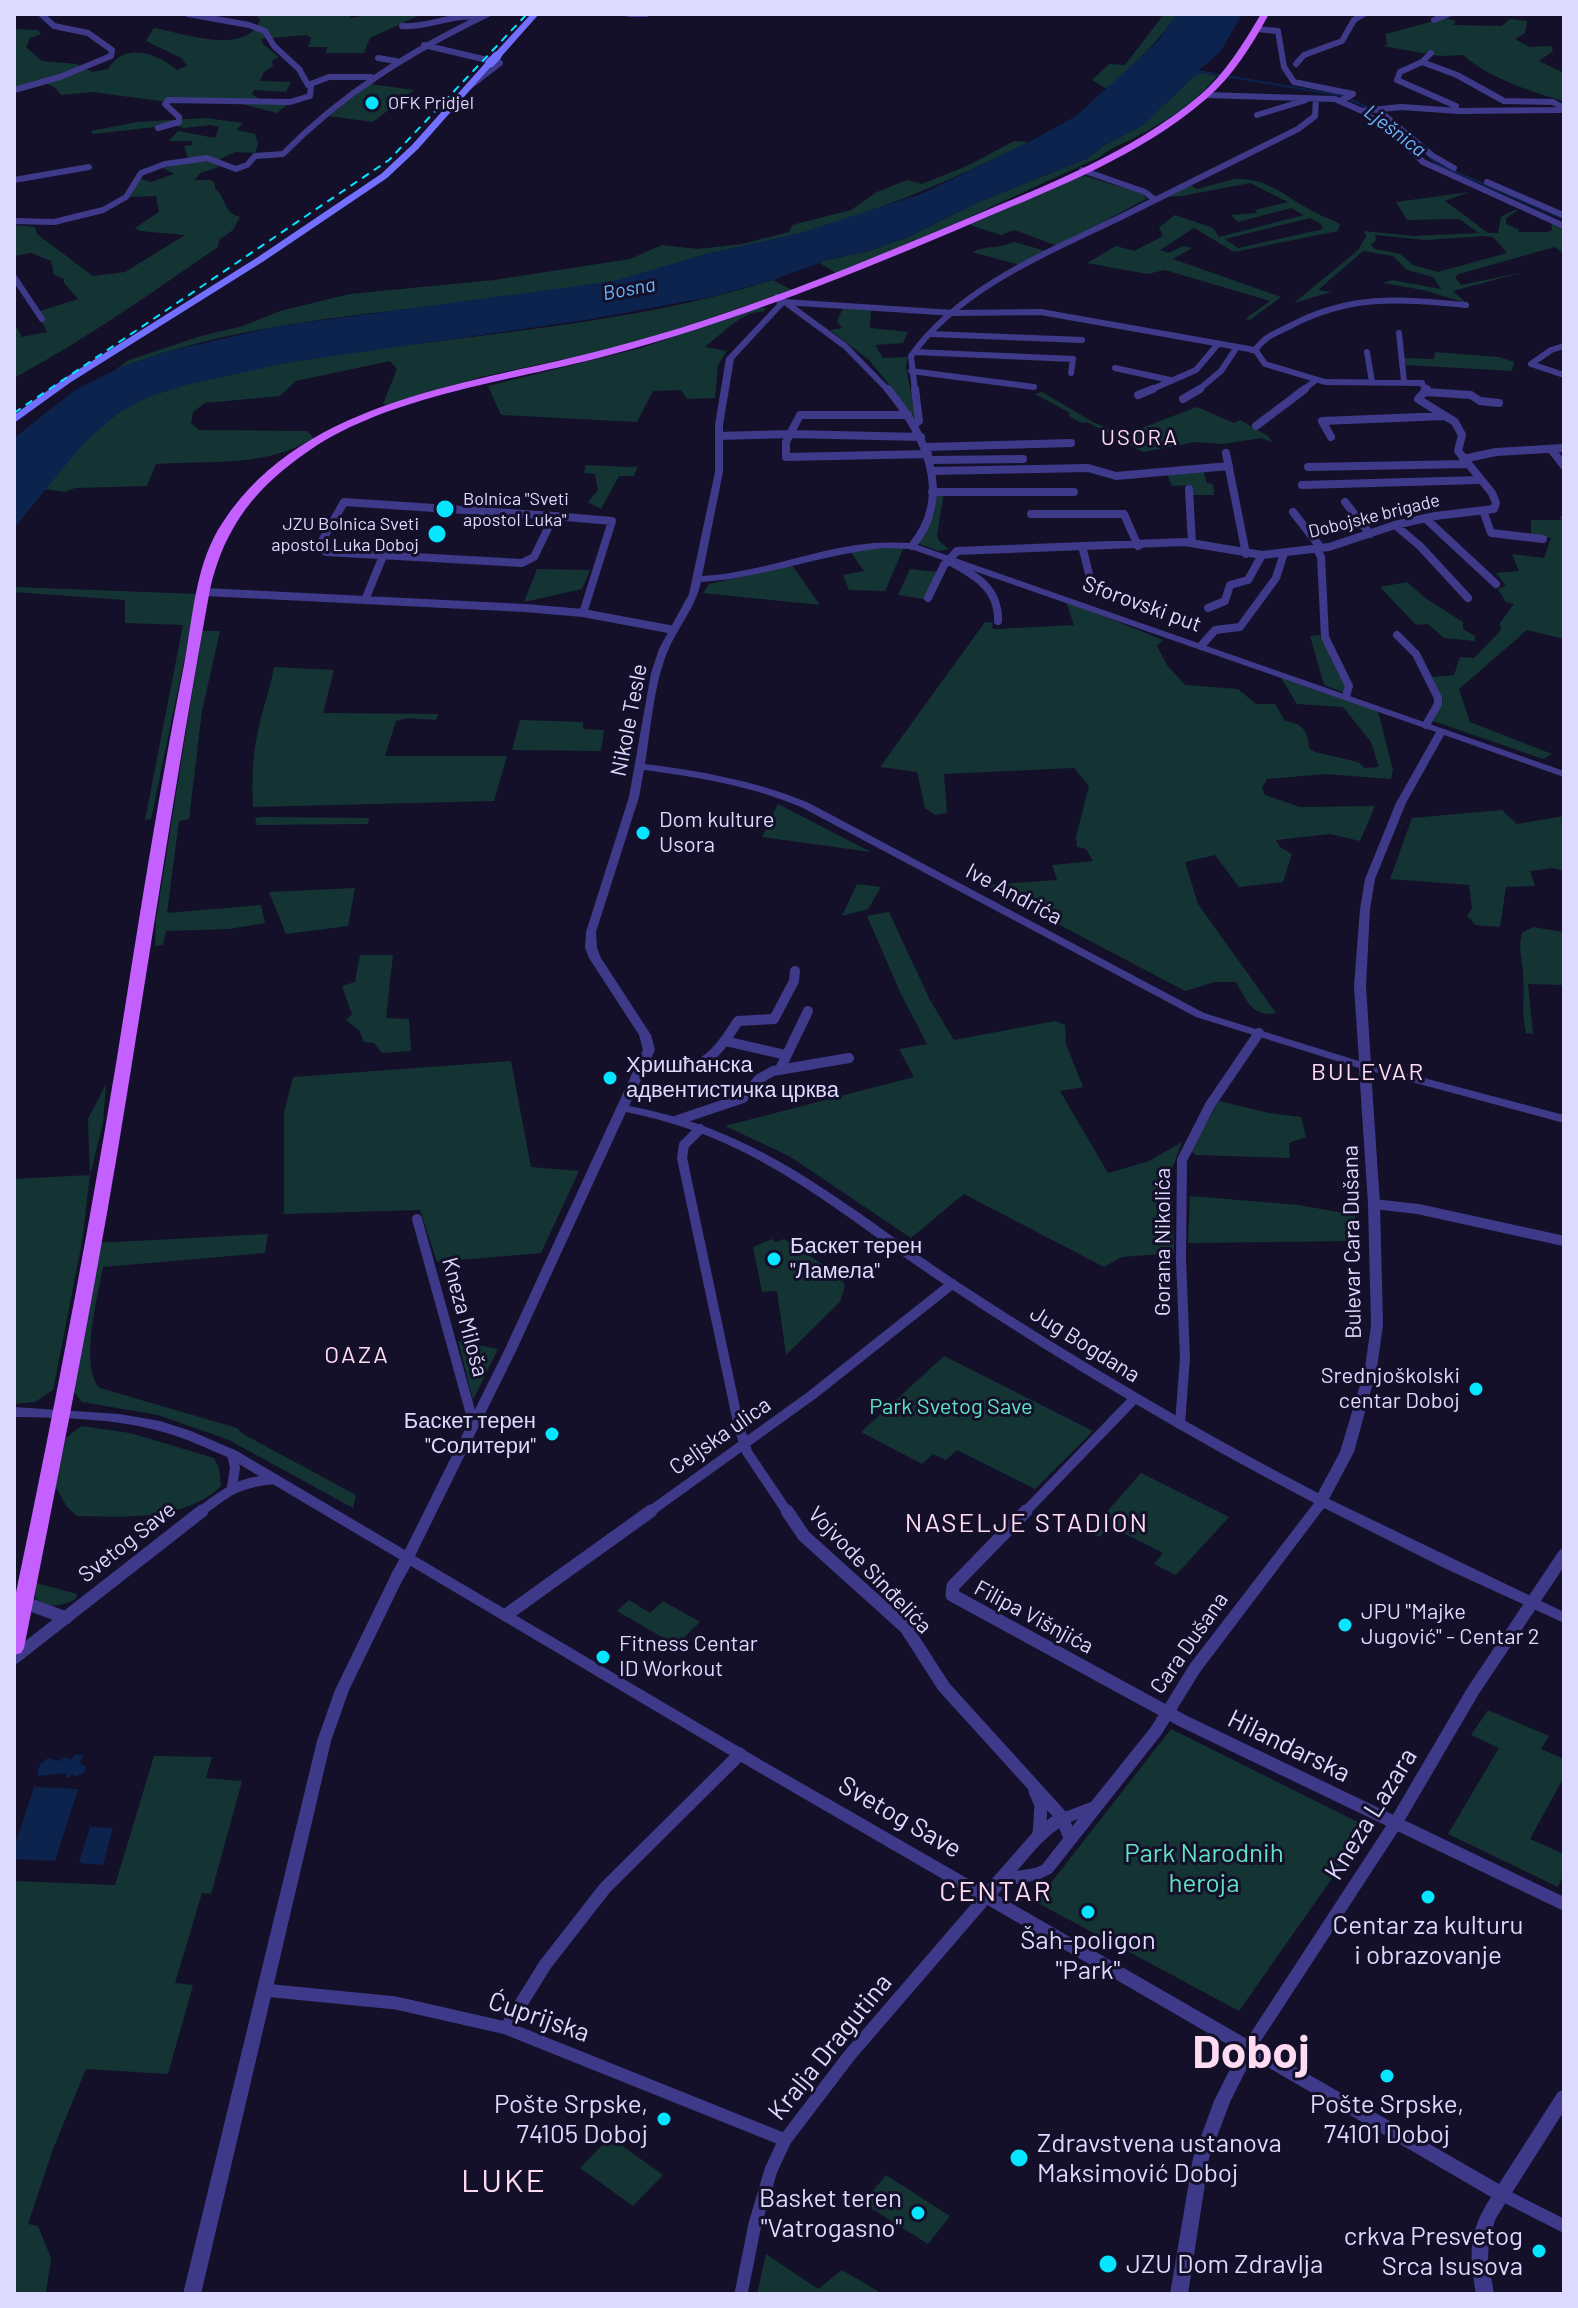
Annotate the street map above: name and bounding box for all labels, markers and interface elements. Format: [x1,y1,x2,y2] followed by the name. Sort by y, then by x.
[388,92,474,114] place label: OFK Pridjel
[363,94,381,112] marker: OFK Pridjel
[1359,100,1431,162] water label: Lješnica
[601,273,657,305] water label: Bosna
[1101,425,1179,451] district label: USORA
[463,488,569,530] place label: Bolnica "Sveti apostol Luka"
[1306,489,1442,543] street label: Dobojske brigade
[434,498,456,520] marker: Bolnica "Sveti apostol Luka"
[271,513,419,556] place label: JZU Bolnica Sveti apostol Luka Doboj
[426,523,448,545] marker: JZU Bolnica Sveti apostol Luka Doboj
[1079,570,1205,638] street label: Sforovski put
[605,661,653,779] street label: Nikole Tesle
[659,807,774,858] place label: Dom kulture Usora
[634,824,652,842] marker: Dom kulture Usora
[961,858,1067,930] street label: Ive Andrića
[626,1052,839,1104] place label: Хришћанска адвентистичка црква
[1311,1058,1425,1086] district label: BULEVAR
[601,1069,619,1087] marker: Хришћанска адвентистичка црква
[1337,1145,1367,1339] street label: Bulevar Cara Dušana
[1150,1168,1176,1316] street label: Gorana Nikolića
[790,1233,922,1284] place label: Баскет терен "Ламела"
[765,1250,783,1268] marker: Баскет терен "Ламела"
[436,1254,494,1380] street label: Kneza Miloša
[1025,1300,1145,1388] street label: Jug Bogdana
[324,1341,390,1369] district label: OAZA
[1321,1363,1460,1414] place label: Srednjoškolski centar Doboj
[1467,1380,1485,1398] marker: Srednjoškolski centar Doboj
[664,1391,776,1481] street label: Celjska ulica
[869,1394,1033,1420] park label: Park Svetog Save
[404,1408,536,1460] place label: Баскет терен "Солитери"
[543,1425,561,1443] marker: Баскет терен "Солитери"
[73,1496,181,1588] street label: Svetog Save
[803,1501,937,1639] street label: Vojvode Sinđelića
[905,1507,1149,1539] district label: NASELJE STADION
[970,1575,1098,1659] street label: Filipa Višnjića
[1144,1587,1234,1699] street label: Cara Dušana
[1361,1599,1540,1650] place label: JPU "Majke Jugović" - Centar 2
[1336,1616,1354,1634] marker: JPU "Majke Jugović" - Centar 2
[619,1631,758,1682] place label: Fitness Centar ID Workout
[594,1648,612,1666] marker: Fitness Centar ID Workout
[1223,1703,1355,1789] street label: Hilandarska
[1318,1742,1424,1886] street label: Kneza Lazara
[833,1769,967,1865] street label: Svetog Save
[1124,1837,1284,1898] park label: Park Narodnih heroja
[939,1875,1053,1909] district label: CENTAR
[1419,1888,1437,1906] marker: Centar za kulturu i obrazovanje
[1079,1903,1097,1921] marker: Šah-poligon "Park"
[1333,1909,1523,1970] place label: Centar za kulturu i obrazovanje
[1020,1924,1156,1986] place label: Šah-poligon "Park"
[761,1967,899,2127] street label: Kralja Dragutina
[484,1985,594,2049] street label: Ćuprijska
[1192,2025,1310,2081] district label: Doboj
[1378,2067,1396,2085] marker: Pošte Srpske, 74101 Doboj
[494,2088,648,2150] place label: Pošte Srpske, 74105 Doboj
[1310,2088,1464,2150] place label: Pošte Srpske, 74101 Doboj
[655,2110,673,2128] marker: Pošte Srpske, 74105 Doboj
[1037,2127,1282,2188] place label: Zdravstvena ustanova Maksimović Doboj
[1008,2147,1030,2169] marker: Zdravstvena ustanova Maksimović Doboj
[461,2162,547,2200] district label: LUKE
[759,2182,902,2244] place label: Basket teren "Vatrogasno"
[909,2204,927,2222] marker: Basket teren "Vatrogasno"
[1344,2220,1523,2282] place label: crkva Presvetog Srca Isusova
[1530,2242,1548,2260] marker: crkva Presvetog Srca Isusova
[1126,2248,1323,2280] place label: JZU Dom Zdravlja
[1097,2253,1119,2275] marker: JZU Dom Zdravlja

